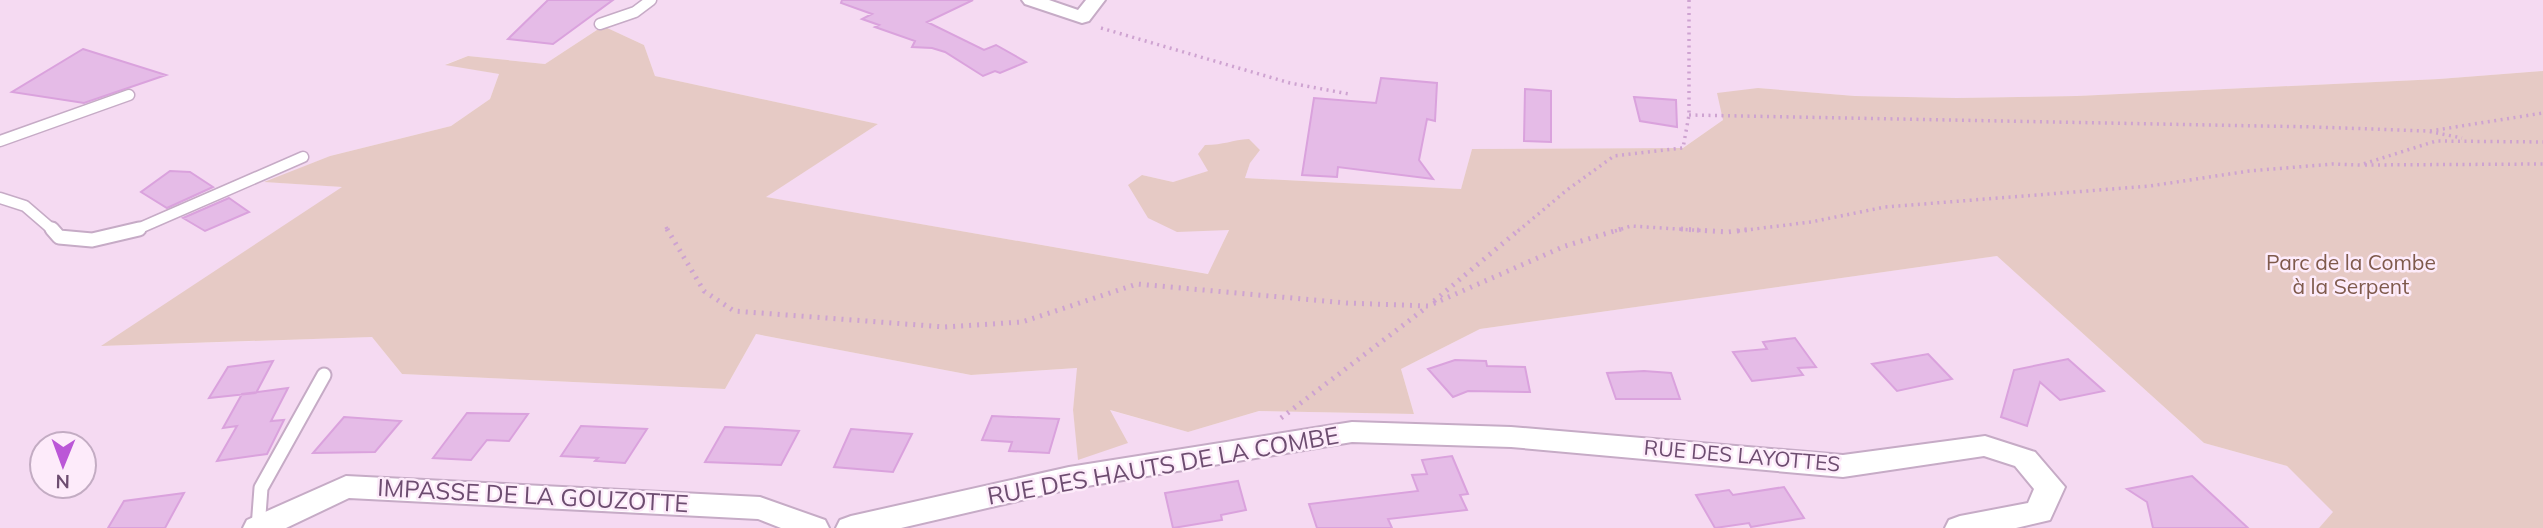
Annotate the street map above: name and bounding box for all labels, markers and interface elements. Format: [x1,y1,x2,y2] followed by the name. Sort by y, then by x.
[2266,249,2436,299] park label: Parc de la Combe à la Serpent
[985,419,1341,511] street label: RUE DES HAUTS DE LA COMBE
[28,430,98,500] north arrow
[1643,433,1841,477] street label: RUE DES LAYOTTES
[55,470,70,494] text: N
[377,472,689,518] street label: IMPASSE DE LA GOUZOTTE

